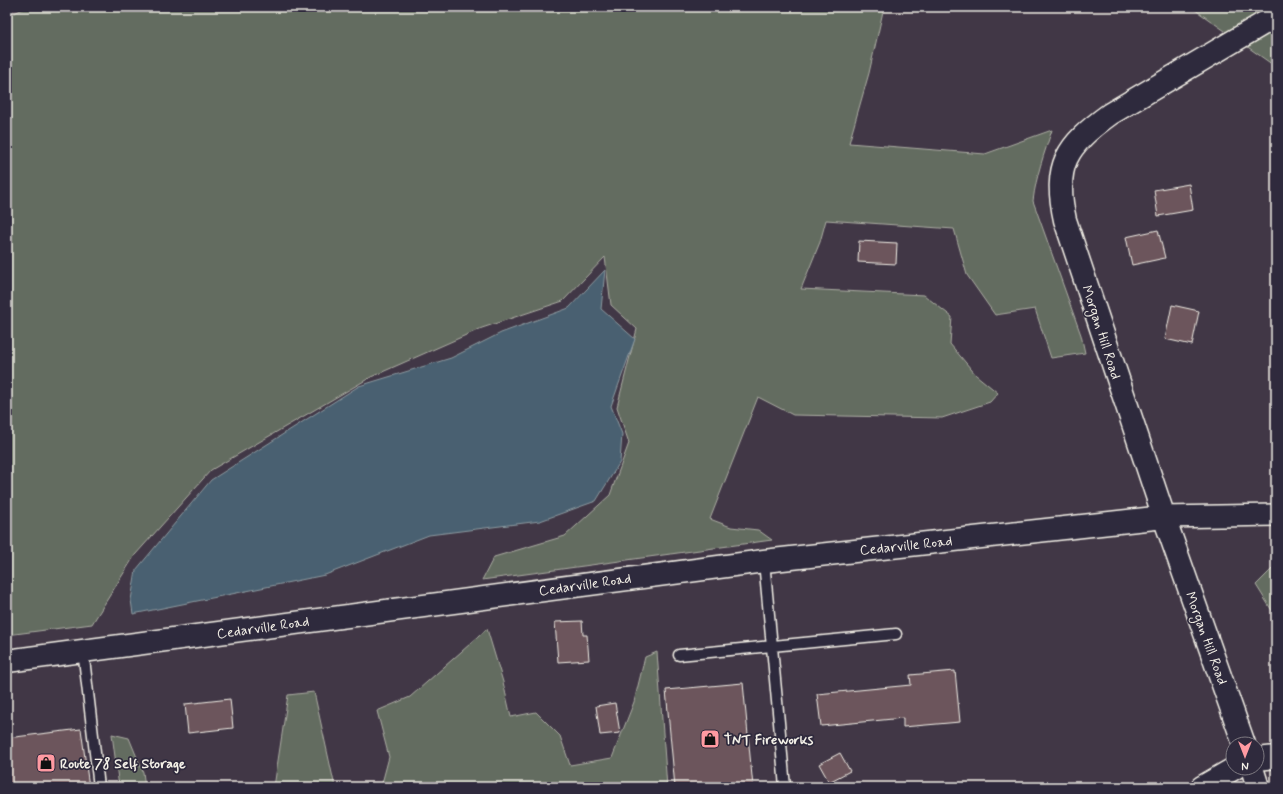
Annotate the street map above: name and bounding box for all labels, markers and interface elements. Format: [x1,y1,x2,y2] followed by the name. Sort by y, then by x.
[1076,283,1125,382] street label: Morgan Hill Road
[859,532,953,560] street label: Cedarville Road
[538,570,633,600] street label: Cedarville Road
[1180,589,1231,688] street label: Morgan Hill Road
[216,613,311,643] street label: Cedarville Road
[699,728,721,750] shop icon: TNT Fireworks
[724,731,814,749] place label: TNT Fireworks
[1225,736,1265,776] north arrow
[35,752,57,774] shop icon: Route 78 Self Storage
[60,755,186,774] place label: Route 78 Self Storage
[1241,758,1249,772] text: N

